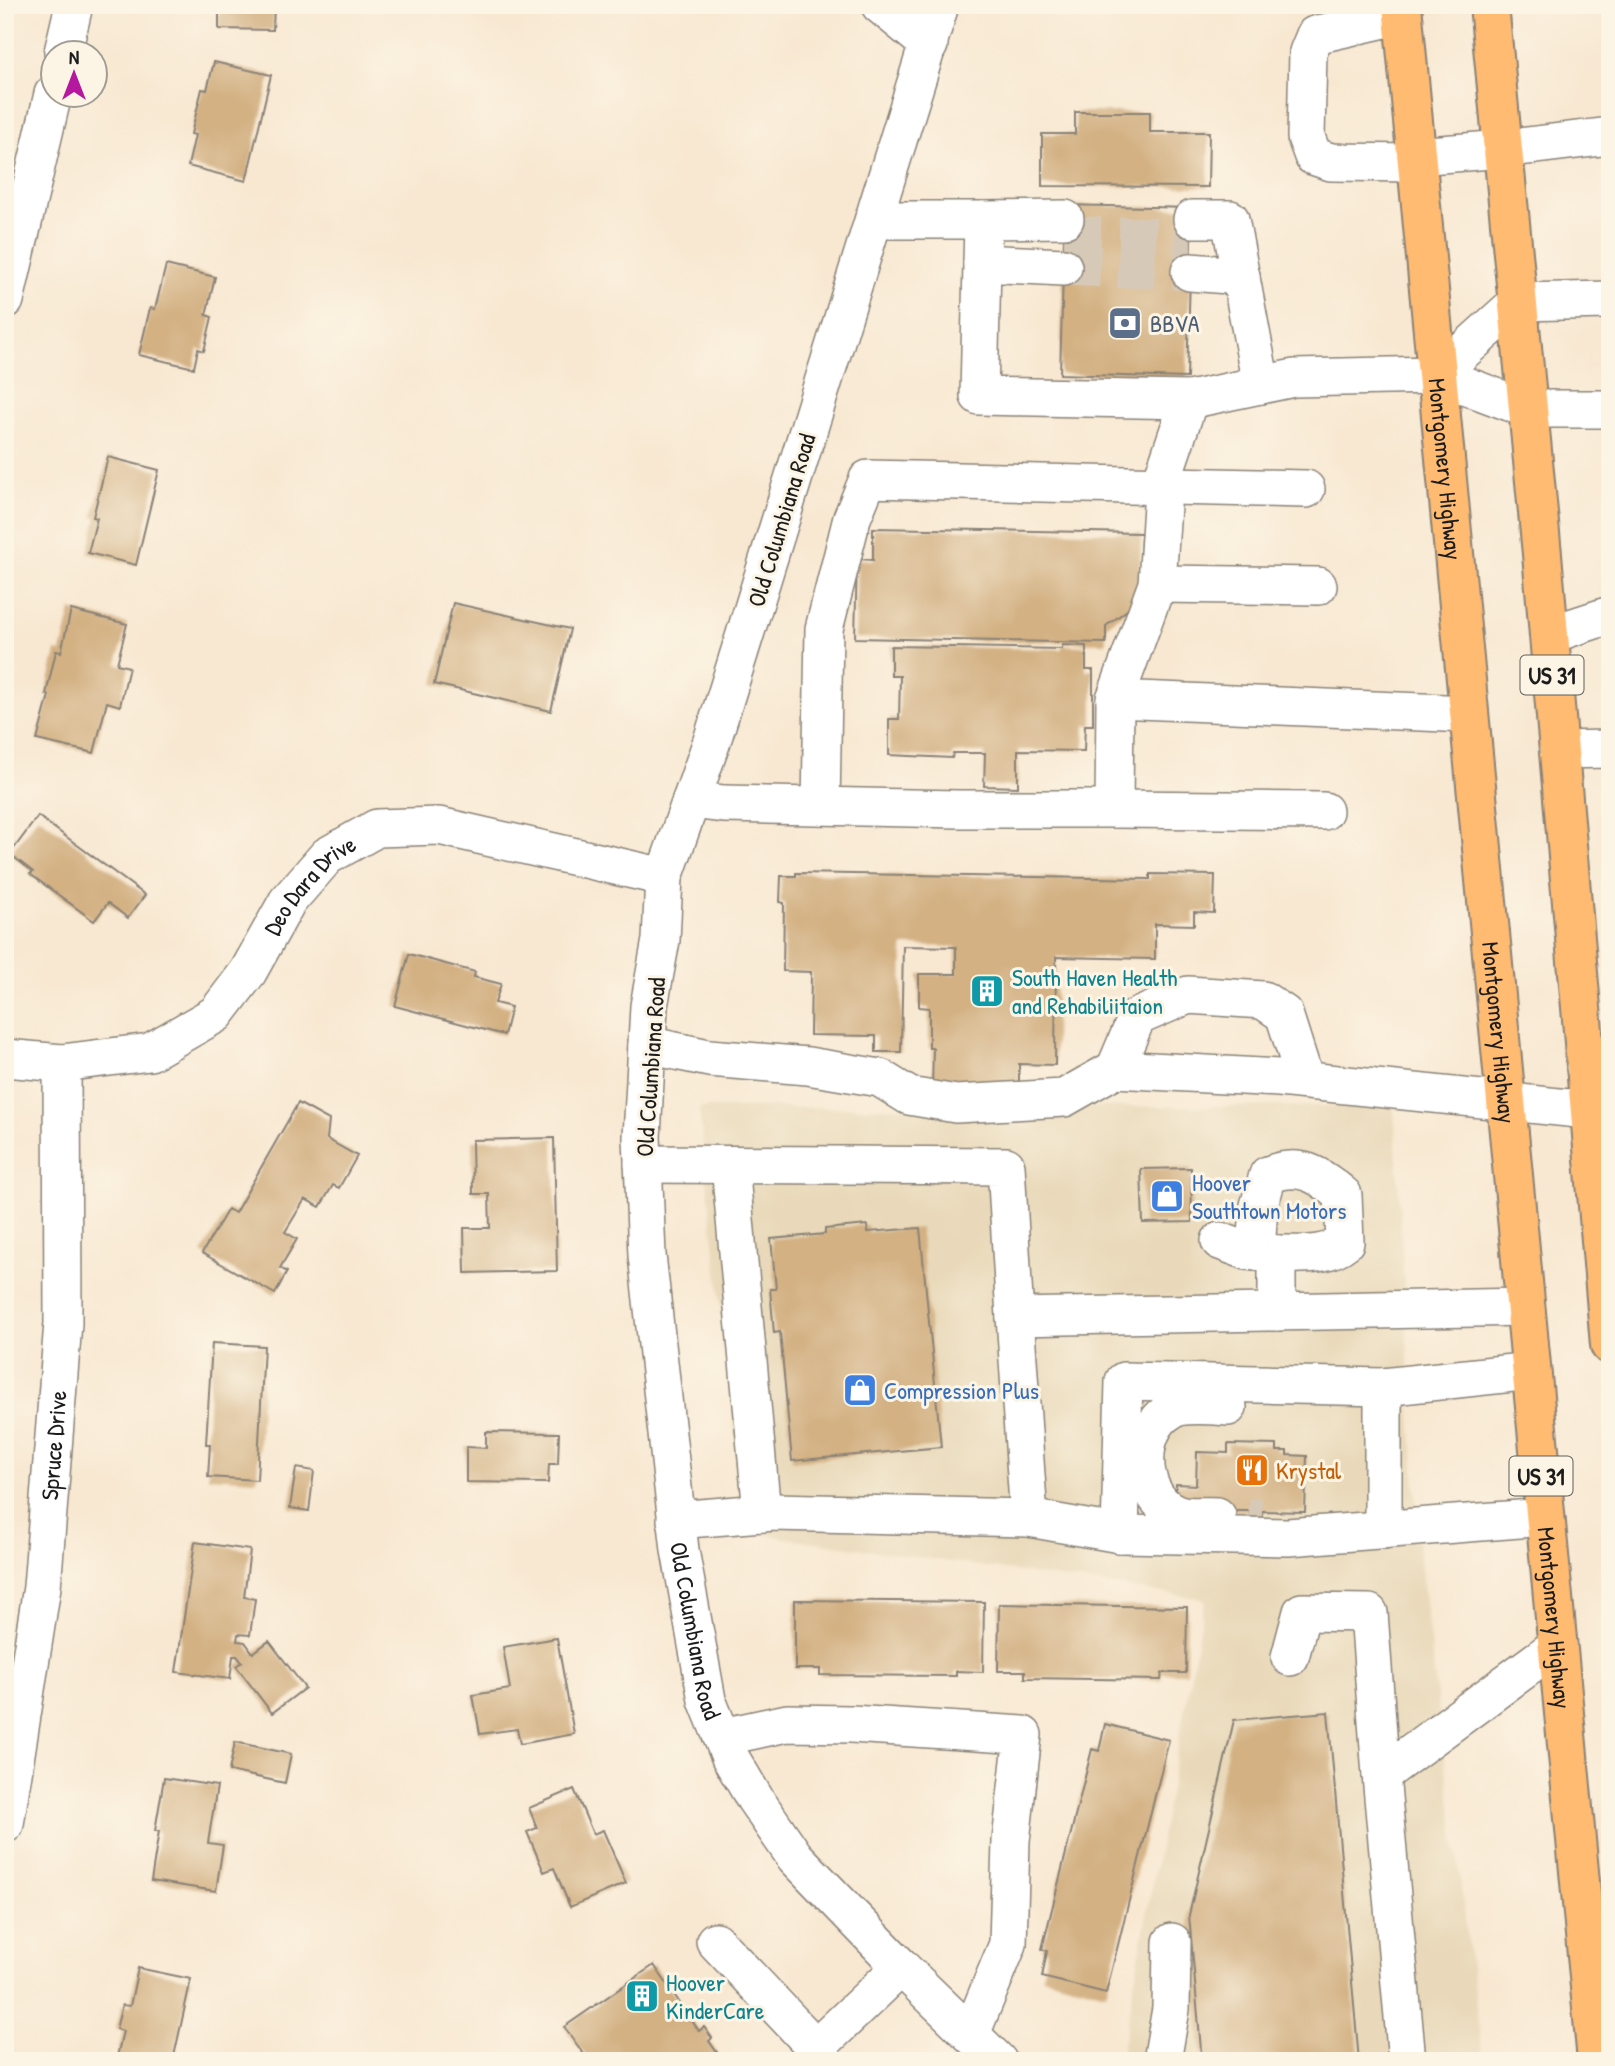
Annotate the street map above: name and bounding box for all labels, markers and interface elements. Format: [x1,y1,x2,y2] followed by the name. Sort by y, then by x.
[38,38,108,108] north arrow
[69,44,79,70] text: N
[1106,304,1144,342] bank icon: BBVA
[1150,307,1200,339] place label: BBVA
[1421,377,1471,561] street label: Montgomery Highway
[739,429,823,611] street label: Old Columbiana Road
[1520,656,1584,694] road number: US 31
[256,827,362,941] street label: Deo Dara Drive
[1475,940,1524,1125] street label: Montgomery Highway
[1012,961,1177,1021] place label: South Haven Health and Rehabiliitaion
[968,972,1006,1010] building icon: South Haven Health and Rehabiliitaion
[628,976,672,1158] street label: Old Columbiana Road
[1192,1166,1346,1226] place label: Hoover Southtown Motors
[1148,1177,1186,1215] shop icon: Hoover Southtown Motors
[841,1371,879,1409] shop icon: Compression Plus
[884,1374,1039,1406] place label: Compression Plus
[33,1389,74,1501] street label: Spruce Drive
[1233,1451,1271,1489] restaurant icon: Krystal
[1276,1454,1342,1486] place label: Krystal
[1510,1456,1572,1496] road number: US 31
[1530,1525,1580,1710] street label: Montgomery Highway
[663,1540,729,1724] street label: Old Columbiana Road
[666,1966,765,2026] place label: Hoover KinderCare
[623,1977,661,2015] building icon: Hoover KinderCare

